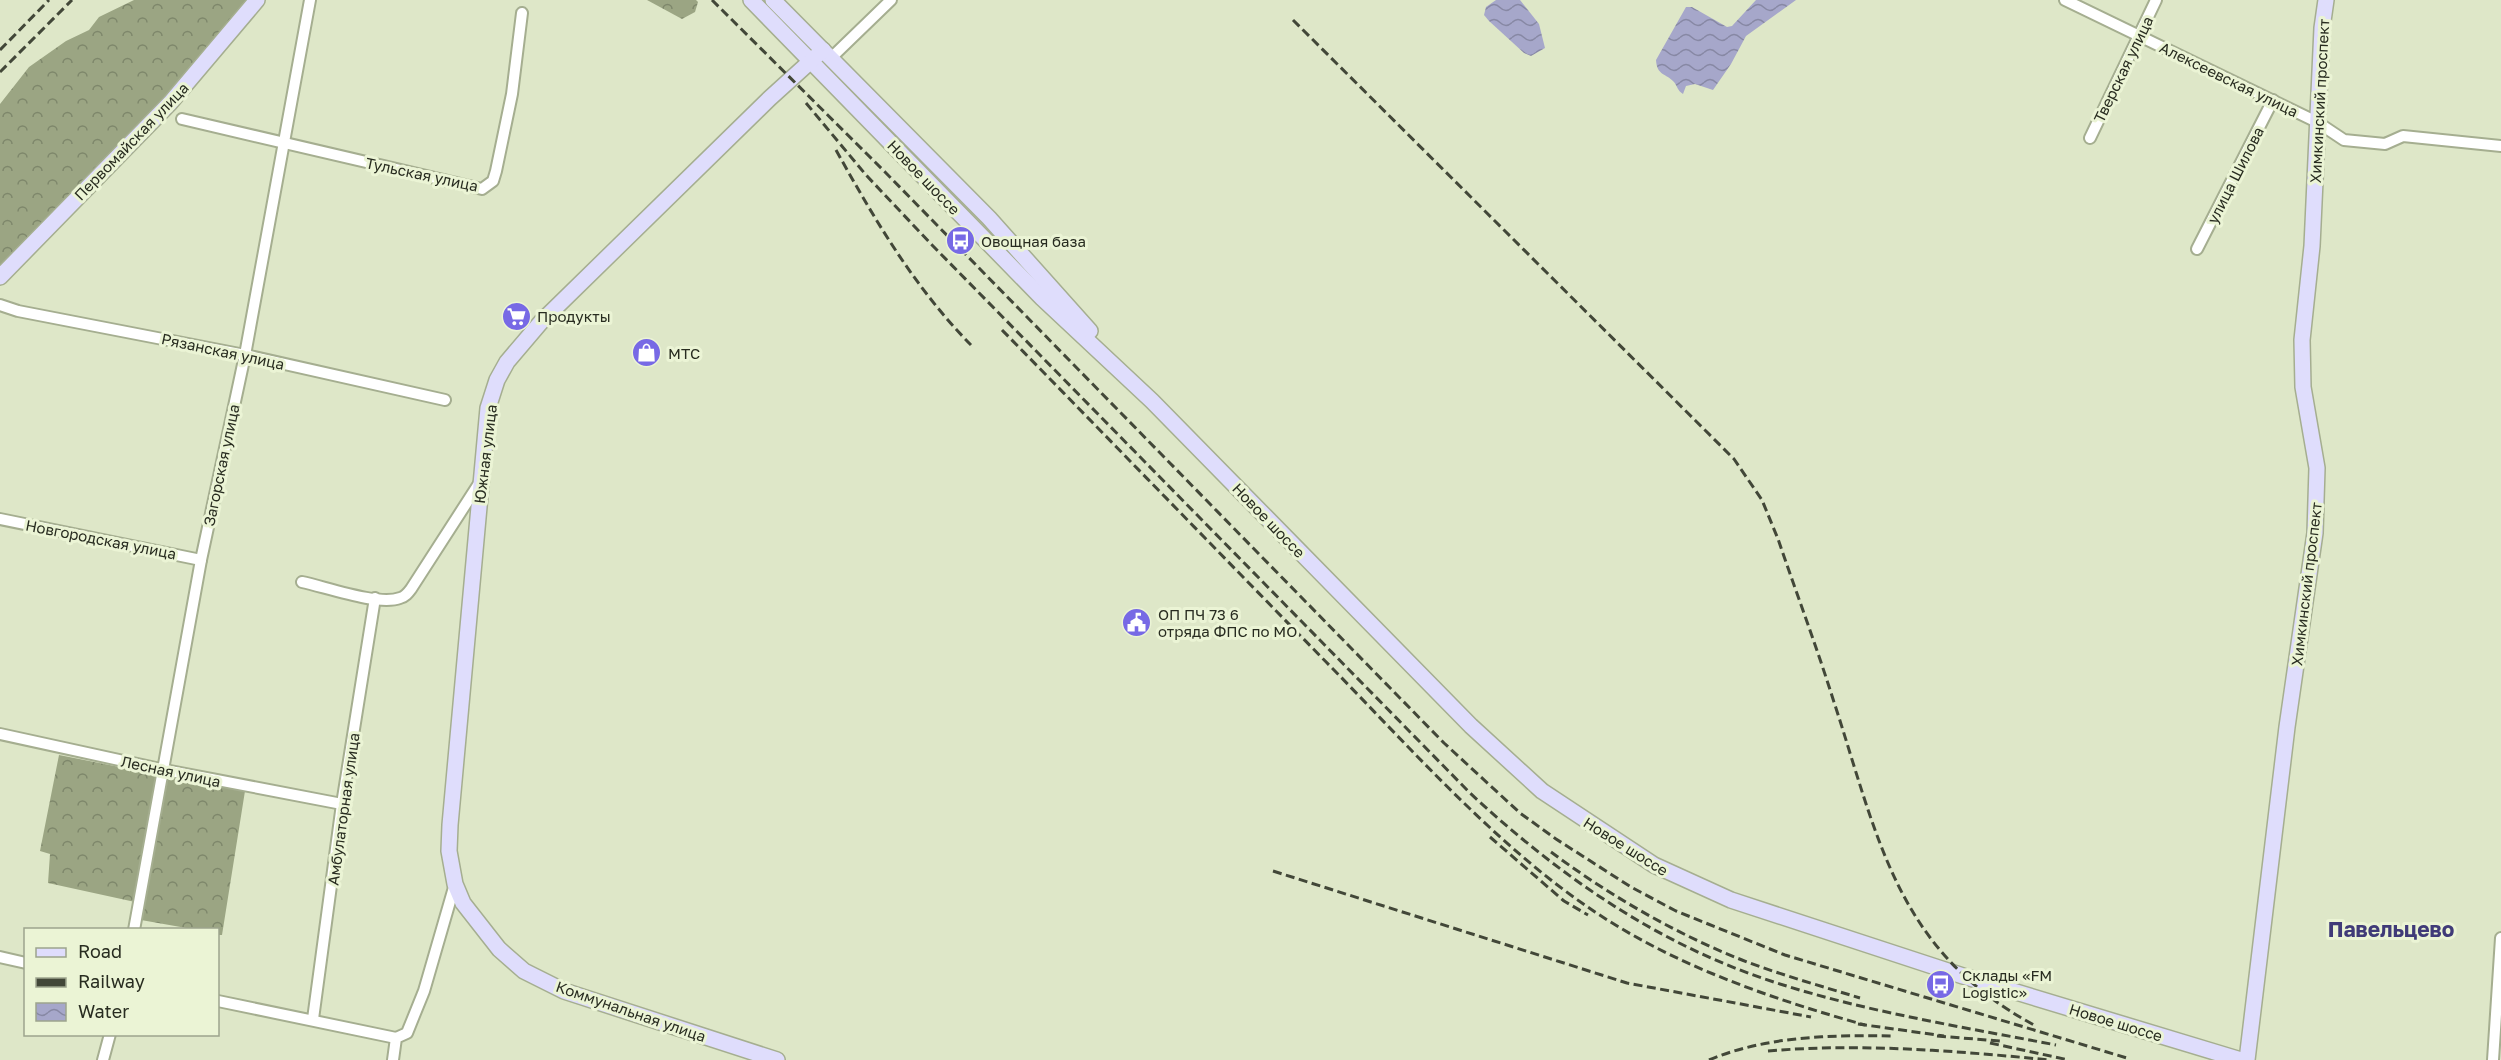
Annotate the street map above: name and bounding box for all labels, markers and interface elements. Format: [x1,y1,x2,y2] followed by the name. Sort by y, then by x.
[2090,13,2156,125] street label: Тверская улица
[2306,18,2332,184] street label: Химкинский проспект
[2157,38,2301,120] street label: Алексеевская улица
[70,78,192,204] street label: Первомайская улица
[2203,124,2267,226] street label: улица Шилова
[884,136,964,218] street label: Новое шоссе
[364,153,480,195] street label: Тульская улица
[944,225,976,257] bus stop icon: Овощная база
[981,232,1086,250] place label: Овощная база
[500,300,532,332] supermarket icon: Продукты
[537,307,611,325] place label: Продукты
[160,329,286,373] street label: Рязанская улица
[631,337,663,369] shop icon: МТС
[668,344,700,362] place label: МТС
[199,402,243,528] street label: Загорская улица
[470,403,500,505] street label: Южная улица
[1229,479,1309,561] street label: Новое шоссе
[2287,501,2325,667] street label: Химкинский проспект
[24,516,178,562] street label: Новгородская улица
[1158,605,1297,640] place label: ОП ПЧ 73 6 отряда ФПС по МО
[1121,607,1153,639] public building icon: ОП ПЧ 73 6 отряда ФПС по МО
[323,732,363,886] street label: Амбулаторная улица
[119,752,223,790] street label: Лесная улица
[1580,813,1672,879] street label: Новое шоссе
[2328,916,2454,942] district label: Павельцево
[24,928,219,1036] legend
[78,940,122,962] text: Road
[1962,966,2052,1001] place label: Склады «FM Logistic»
[1925,968,1957,1000] bus stop icon: Склады «FM Logistic»
[78,970,145,992] text: Railway
[554,977,708,1045] street label: Коммунальная улица
[2067,999,2165,1045] street label: Новое шоссе
[78,1000,129,1022] text: Water

